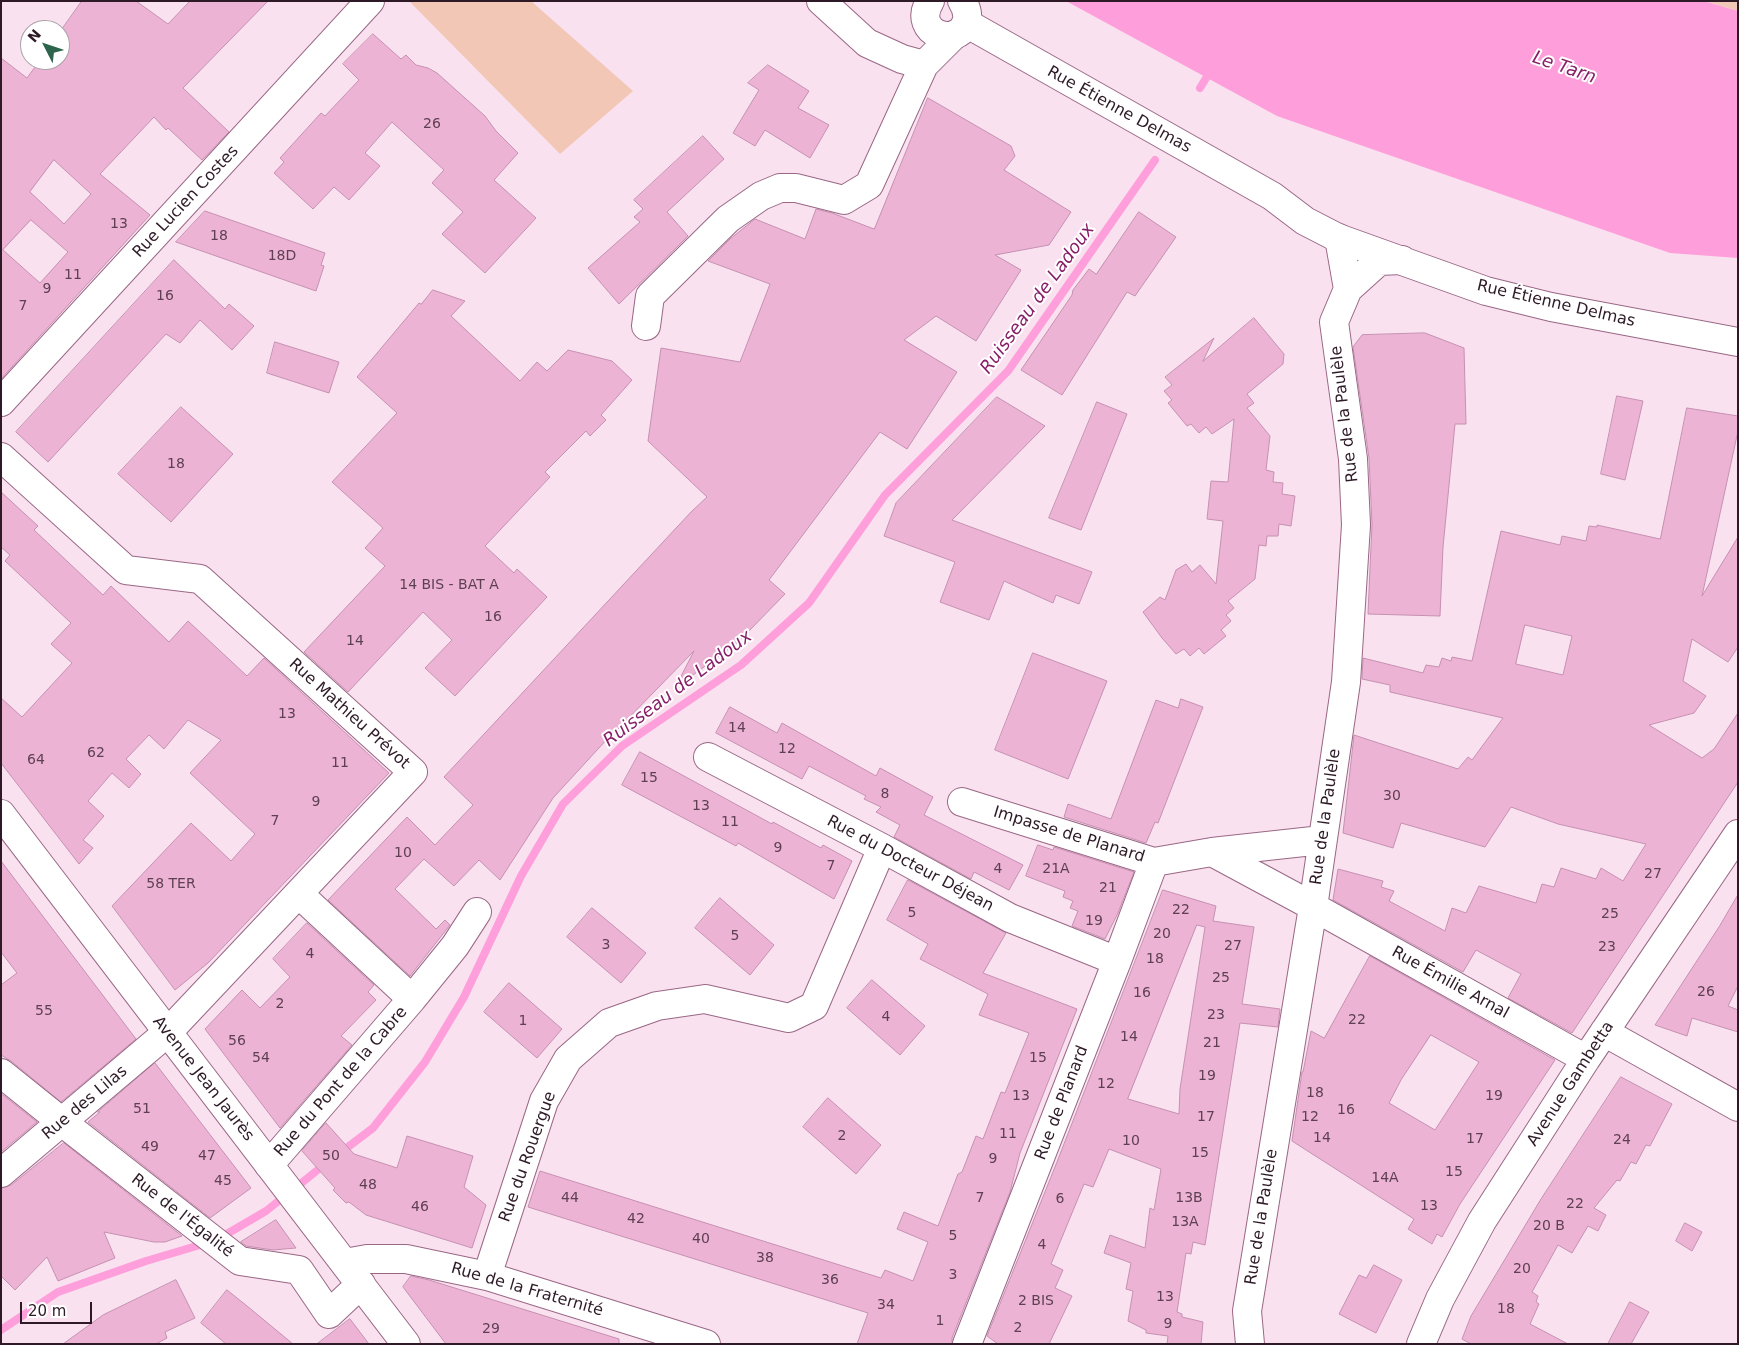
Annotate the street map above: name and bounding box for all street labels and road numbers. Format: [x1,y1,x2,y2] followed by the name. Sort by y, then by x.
[1044,62,1194,158] street label: Rue Étienne Delmas
[129,142,243,262] street label: Rue Lucien Costes
[1475,276,1637,332] street label: Rue Étienne Delmas
[1327,345,1363,483] street label: Rue de la Paulèle
[285,655,413,773] street label: Rue Mathieu Prévot
[1307,748,1345,886] street label: Rue de la Paulèle
[991,803,1147,867] street label: Impasse de Planard
[823,812,997,916] street label: Rue du Docteur Déjean
[1388,943,1512,1023] street label: Rue Émilie Arnal
[270,1003,412,1161] street label: Rue du Pont de la Cabre
[148,1013,258,1145] street label: Avenue Jean Jaurès
[1524,1018,1618,1150] street label: Avenue Gambetta
[1031,1043,1093,1163] street label: Rue de Planard
[39,1062,131,1144] street label: Rue des Lilas
[495,1089,561,1225] street label: Rue du Rouergue
[1242,1148,1282,1286] street label: Rue de la Paulèle
[127,1170,237,1262] street label: Rue de l'Égalité
[449,1259,605,1321] street label: Rue de la Fraternité

